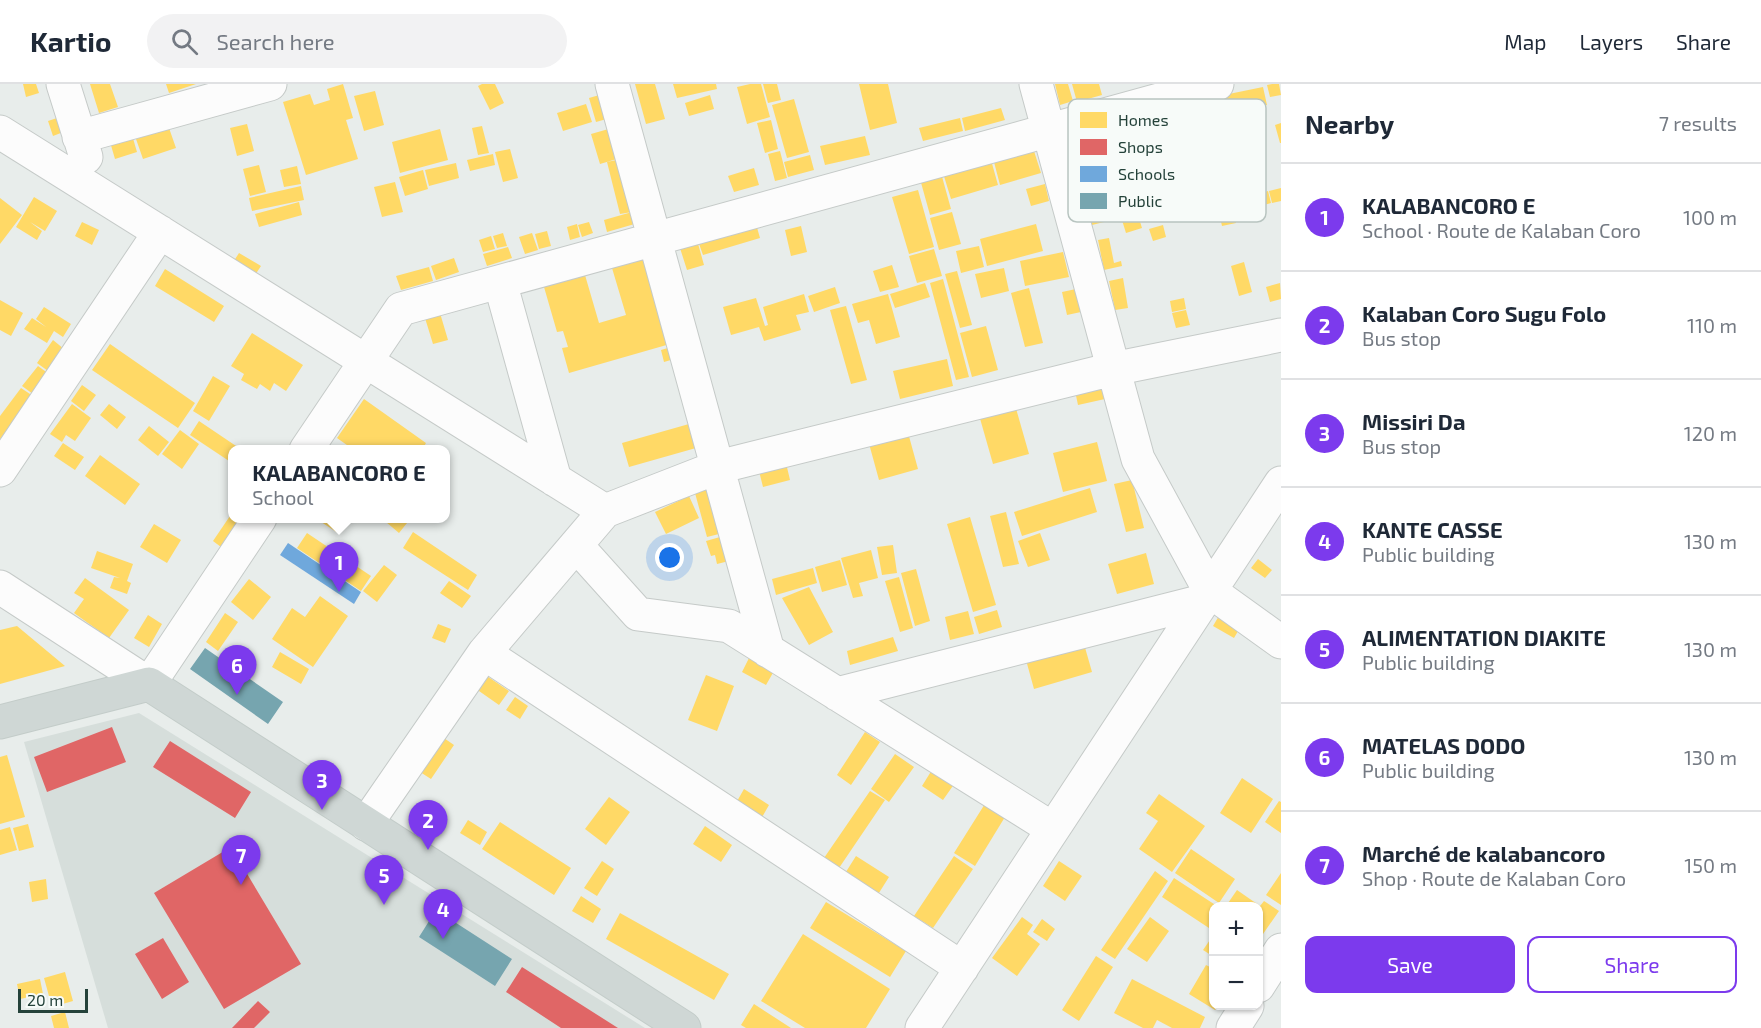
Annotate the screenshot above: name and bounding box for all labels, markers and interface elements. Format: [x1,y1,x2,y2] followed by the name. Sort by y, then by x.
[147,14,567,68] search box
[30,24,111,58] text: Kartio
[168,25,201,58] icon: search
[216,28,335,54] text: Search here
[1504,29,1546,54] text: Map
[1579,29,1643,54] text: Layers
[1676,29,1731,54] text: Share
[1068,99,1266,222] legend
[1305,108,1394,139] text: Nearby
[1118,110,1169,129] text: Homes
[1659,111,1737,135] text: 7 results
[1118,137,1163,156] text: Shops
[1118,164,1175,183] text: Schools
[1118,191,1162,210] text: Public
[1362,192,1535,218] text: KALABANCORO E
[1320,205,1329,229] text: 1
[1683,205,1737,229] text: 100 m
[1362,218,1641,242] text: School · Route de Kalaban Coro
[1362,300,1606,326] text: Kalaban Coro Sugu Folo
[1319,313,1330,337] text: 2
[1687,313,1737,337] text: 110 m
[1362,326,1441,350] text: Bus stop
[1362,408,1465,434] text: Missiri Da
[1319,421,1330,445] text: 3
[1684,421,1737,445] text: 120 m
[1362,434,1441,458] text: Bus stop
[228,445,450,523] popup
[252,459,426,485] text: KALABANCORO E
[252,485,314,509] text: School
[1362,516,1503,542] text: KANTE CASSE
[1318,529,1331,553] text: 4
[1684,529,1737,553] text: 130 m
[320,542,358,592] pin: 1
[1362,542,1495,566] text: Public building
[655,543,684,572] your location
[1362,624,1606,650] text: ALIMENTATION DIAKITE
[1319,637,1330,661] text: 5
[1684,637,1737,661] text: 130 m
[218,646,256,695] pin: 6
[1362,650,1495,674] text: Public building
[1362,732,1525,758] text: MATELAS DODO
[1319,745,1330,769] text: 6
[1684,745,1737,769] text: 130 m
[1362,758,1495,782] text: Public building
[302,760,342,810] pin: 3
[408,800,448,850] pin: 2
[222,836,260,885] pin: 7
[1362,840,1605,866] text: Marché de kalabancoro
[1319,853,1330,877] text: 7
[1684,853,1737,877] text: 150 m
[364,856,404,905] pin: 5
[1362,866,1626,890] text: Shop · Route de Kalaban Coro
[424,890,462,939] pin: 4
[1209,902,1263,1010] map controls
[1209,902,1263,956] button: +
[1305,936,1515,993] button: Save
[1527,936,1737,993] button: Share
[1209,956,1263,1010] button: −
[18,986,88,1014] scale bar
[27,990,63,1009] text: 20 m

